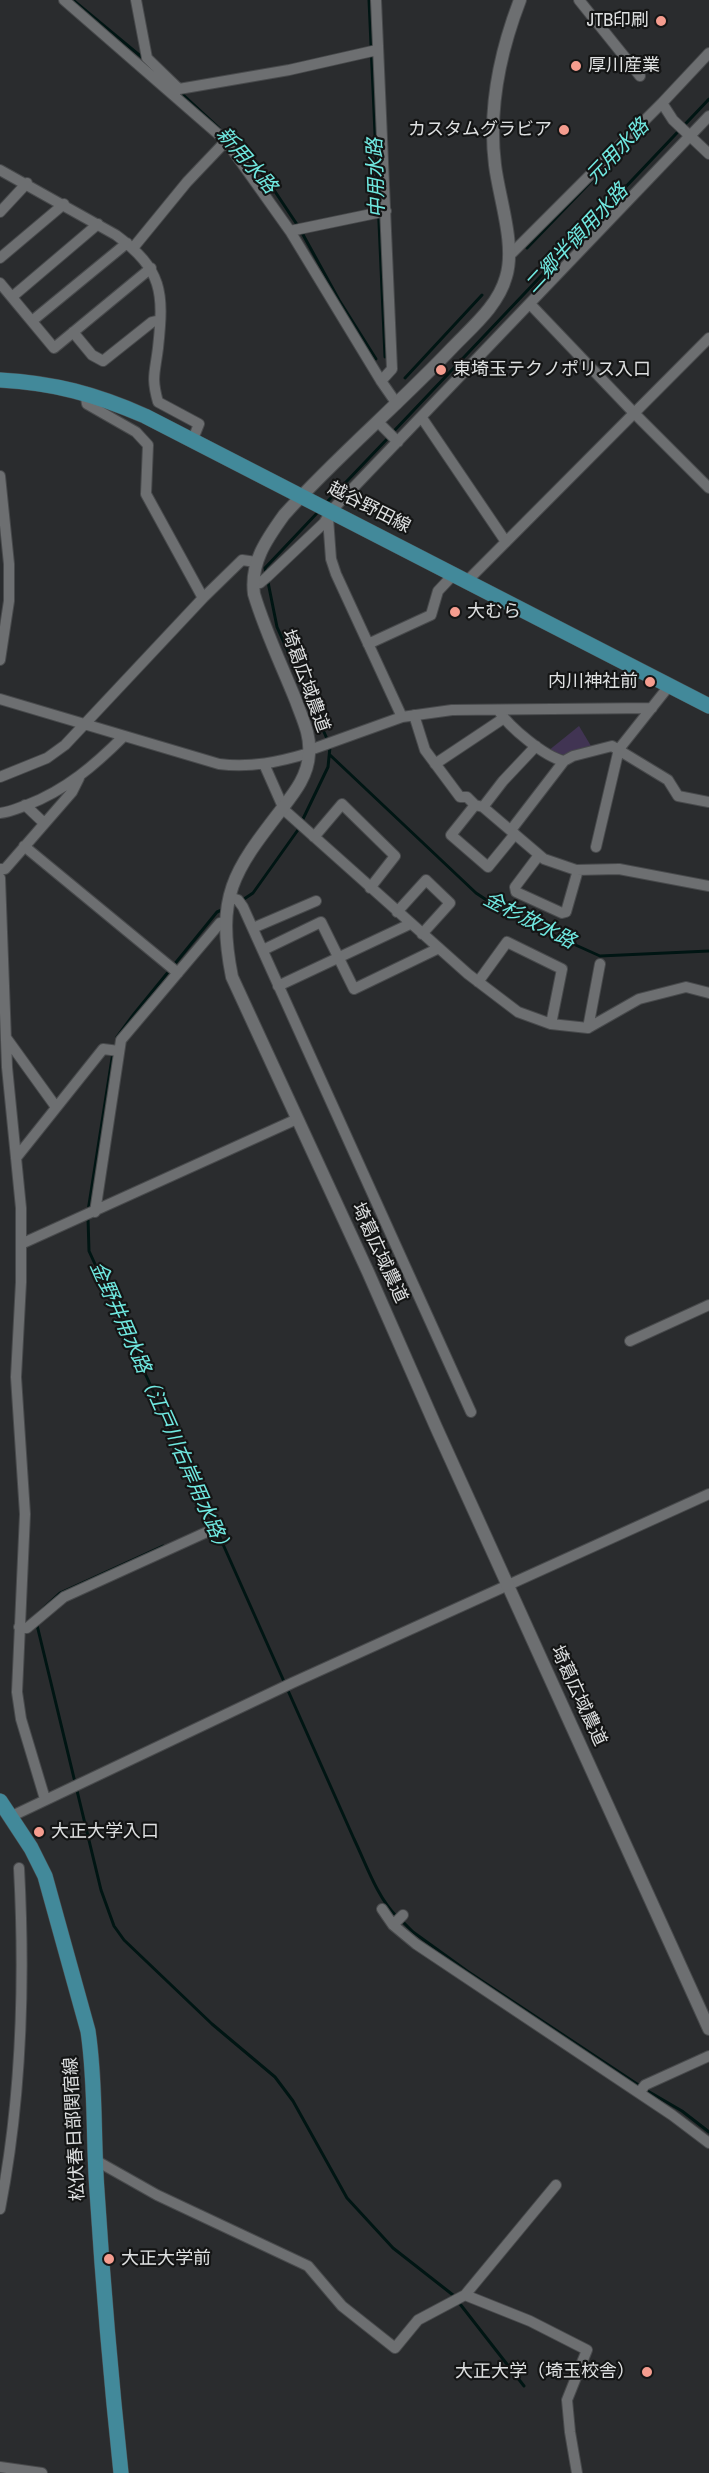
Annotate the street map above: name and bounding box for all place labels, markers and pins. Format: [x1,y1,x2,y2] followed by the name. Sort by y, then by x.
[587,10,649,32] place label: JTB印刷
[654,14,668,28] marker: JTB印刷
[588,55,660,77] place label: 厚川産業
[569,59,583,73] marker: 厚川産業
[408,119,552,141] place label: カスタムグラビア
[557,123,571,137] marker: カスタムグラビア
[453,359,651,381] place label: 東埼玉テクノポリス入口
[434,363,448,377] marker: 東埼玉テクノポリス入口
[467,601,521,623] place label: 大むら
[448,605,462,619] marker: 大むら
[548,671,638,693] place label: 内川神社前
[643,675,657,689] marker: 内川神社前
[51,1821,159,1843] place label: 大正大学入口
[32,1825,46,1839] marker: 大正大学入口
[121,2248,211,2270] place label: 大正大学前
[102,2252,116,2266] marker: 大正大学前
[455,2361,635,2383] place label: 大正大学（埼玉校舎）
[640,2365,654,2379] marker: 大正大学（埼玉校舎）

